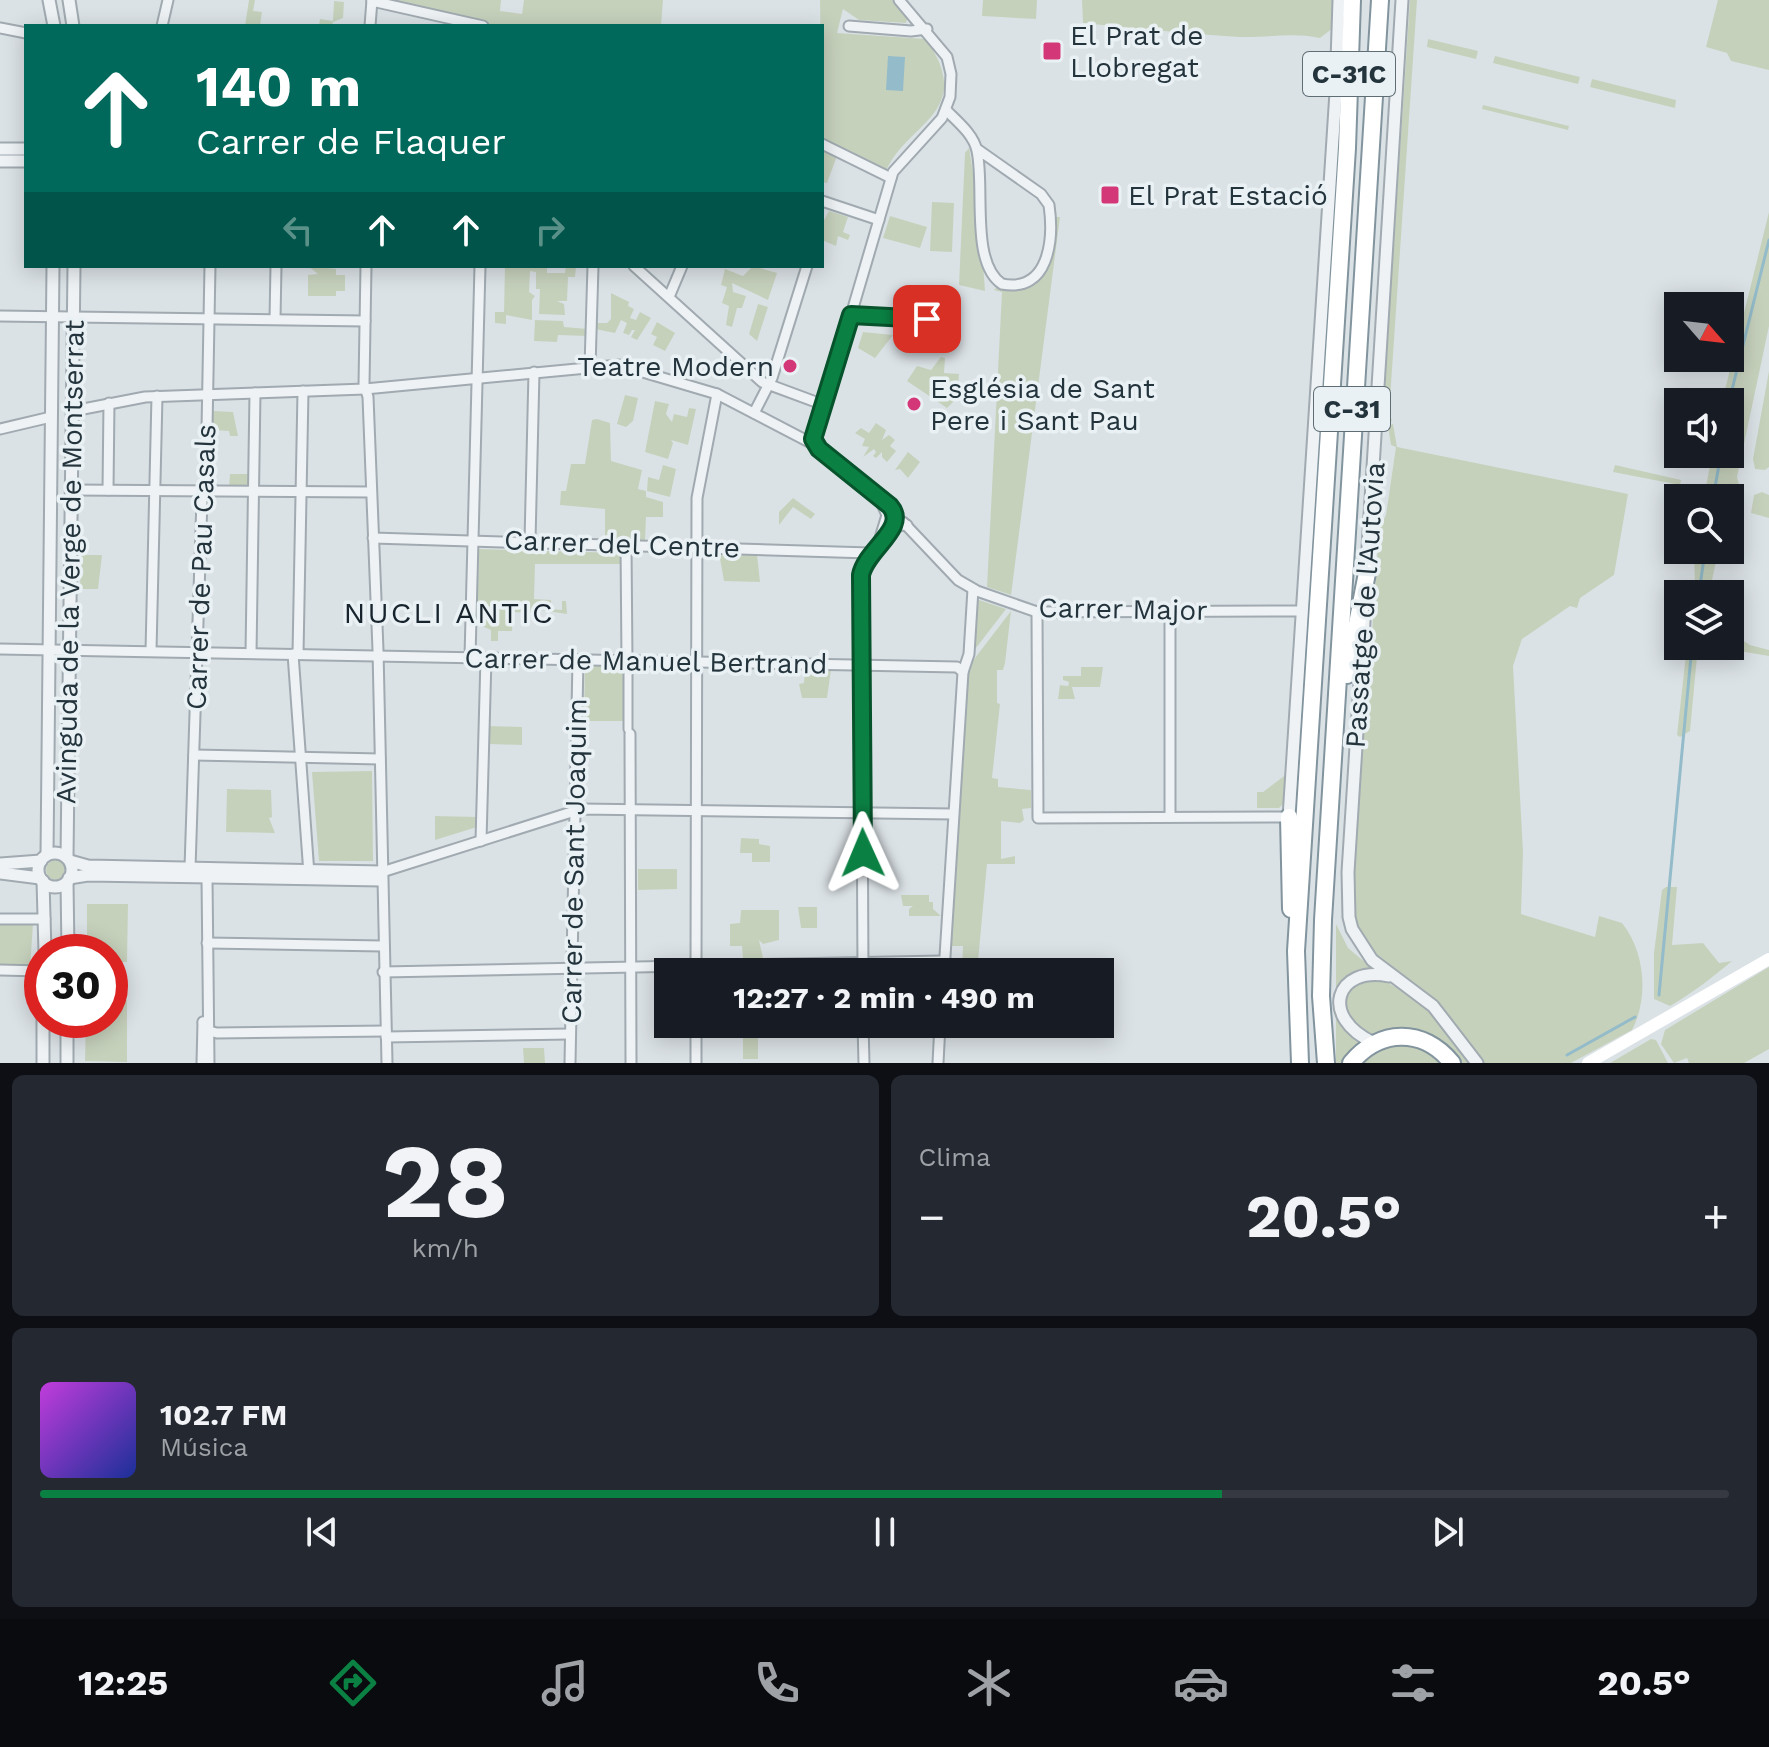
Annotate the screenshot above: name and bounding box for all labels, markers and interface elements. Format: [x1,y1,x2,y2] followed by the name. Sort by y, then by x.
[1070,19,1203,84] place label: El Prat de Llobregat
[1041,40,1063,62] marker: El Prat de Llobregat
[1303,52,1395,96] road number: C-31C
[196,54,361,120] text: 140 m
[64,56,168,160] icon: ahead
[196,121,506,163] text: Carrer de Flaquer
[1128,179,1328,212] place label: El Prat Estació
[1099,184,1121,206] marker: El Prat Estació
[276,208,320,252] icon: left
[360,208,404,252] icon: ahead
[444,208,488,252] icon: ahead
[528,208,572,252] icon: right
[893,285,961,353] pin
[1664,292,1744,372] north arrow
[1664,292,1744,660] map controls
[905,297,949,341] icon: arrive
[49,319,91,804] street label: Avinguda de la Verge de Montserrat
[577,350,774,383] place label: Teatre Modern
[781,357,799,375] marker: Teatre Modern
[930,372,1155,437] place label: Església de Sant Pere i Sant Pau
[1314,387,1390,431] road number: C-31
[1664,388,1744,468] button: sound
[905,395,923,413] marker: Església de Sant Pere i Sant Pau
[180,424,222,710] street label: Carrer de Pau Casals
[1339,461,1391,749] street label: Passatge de l'Autovia
[1664,484,1744,564] button: search
[503,523,741,565] street label: Carrer del Centre
[1664,580,1744,660] button: layers
[1038,591,1208,627] street label: Carrer Major
[343,595,555,630] district label: NUCLI ANTIC
[464,641,828,681] street label: Carrer de Manuel Bertrand
[555,698,593,1024] street label: Carrer de Sant Joaquim
[821,811,905,895] position arrow
[24,934,128,1038] speed limit sign: 30
[733,980,1035,1015] text: 12:27 · 2 min · 490 m
[382,1120,509,1242] text: 28
[919,1142,991,1172] text: Clima
[1246,1181,1402,1252] text: 20.5°
[919,1191,945,1243] text: −
[1702,1191,1729,1243] text: +
[412,1233,479,1263] text: km/h
[160,1397,287,1432] text: 102.7 FM
[160,1432,248,1462] text: Música
[300,1510,344,1554] icon: previous
[863,1510,907,1554] icon: pause
[1426,1510,1470,1554] icon: next
[325,1655,381,1711] icon: directions
[537,1655,593,1711] icon: music
[749,1655,805,1711] icon: phone
[961,1655,1017,1711] icon: climate
[1173,1655,1229,1711] icon: car
[1385,1655,1441,1711] icon: filters
[78,1662,168,1704] text: 12:25
[1597,1662,1691,1704] text: 20.5°

